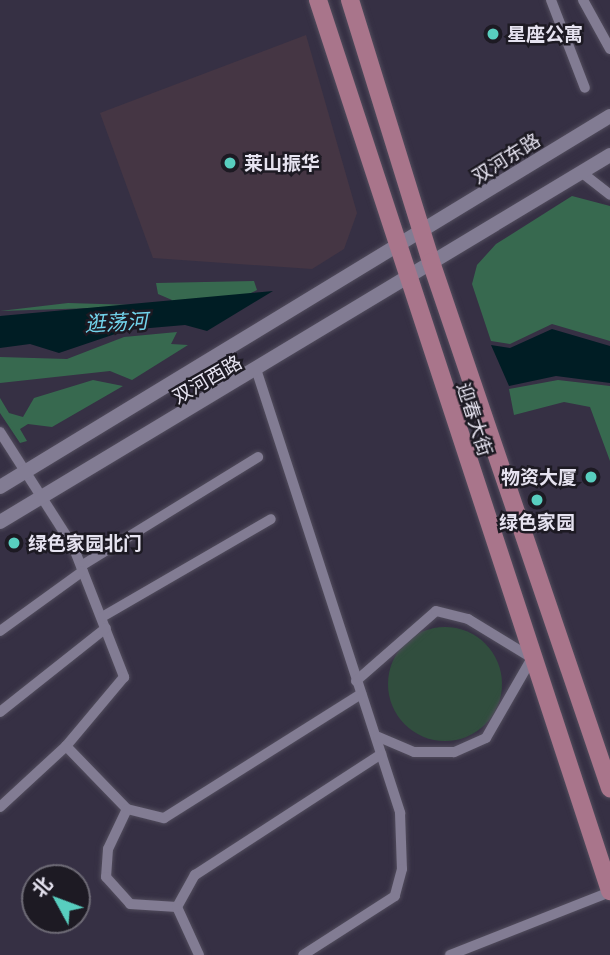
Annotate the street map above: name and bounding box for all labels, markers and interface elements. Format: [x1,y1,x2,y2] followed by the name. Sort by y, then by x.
[507,23,583,45] place label: 星座公寓
[485,26,501,42] marker: 星座公寓
[468,128,544,188] street label: 双河东路
[244,152,320,174] place label: 莱山振华
[222,155,238,171] marker: 莱山振华
[84,308,148,336] water label: 逛荡河
[168,350,246,408] street label: 双河西路
[452,379,498,459] street label: 迎春大街
[501,466,577,488] place label: 物资大厦
[583,469,599,485] marker: 物资大厦
[529,492,545,508] marker: 绿色家园
[499,511,575,533] place label: 绿色家园
[28,532,142,554] place label: 绿色家园北门
[6,535,22,551] marker: 绿色家园北门
[21,864,91,934] north arrow
[24,870,58,903] text: 北

